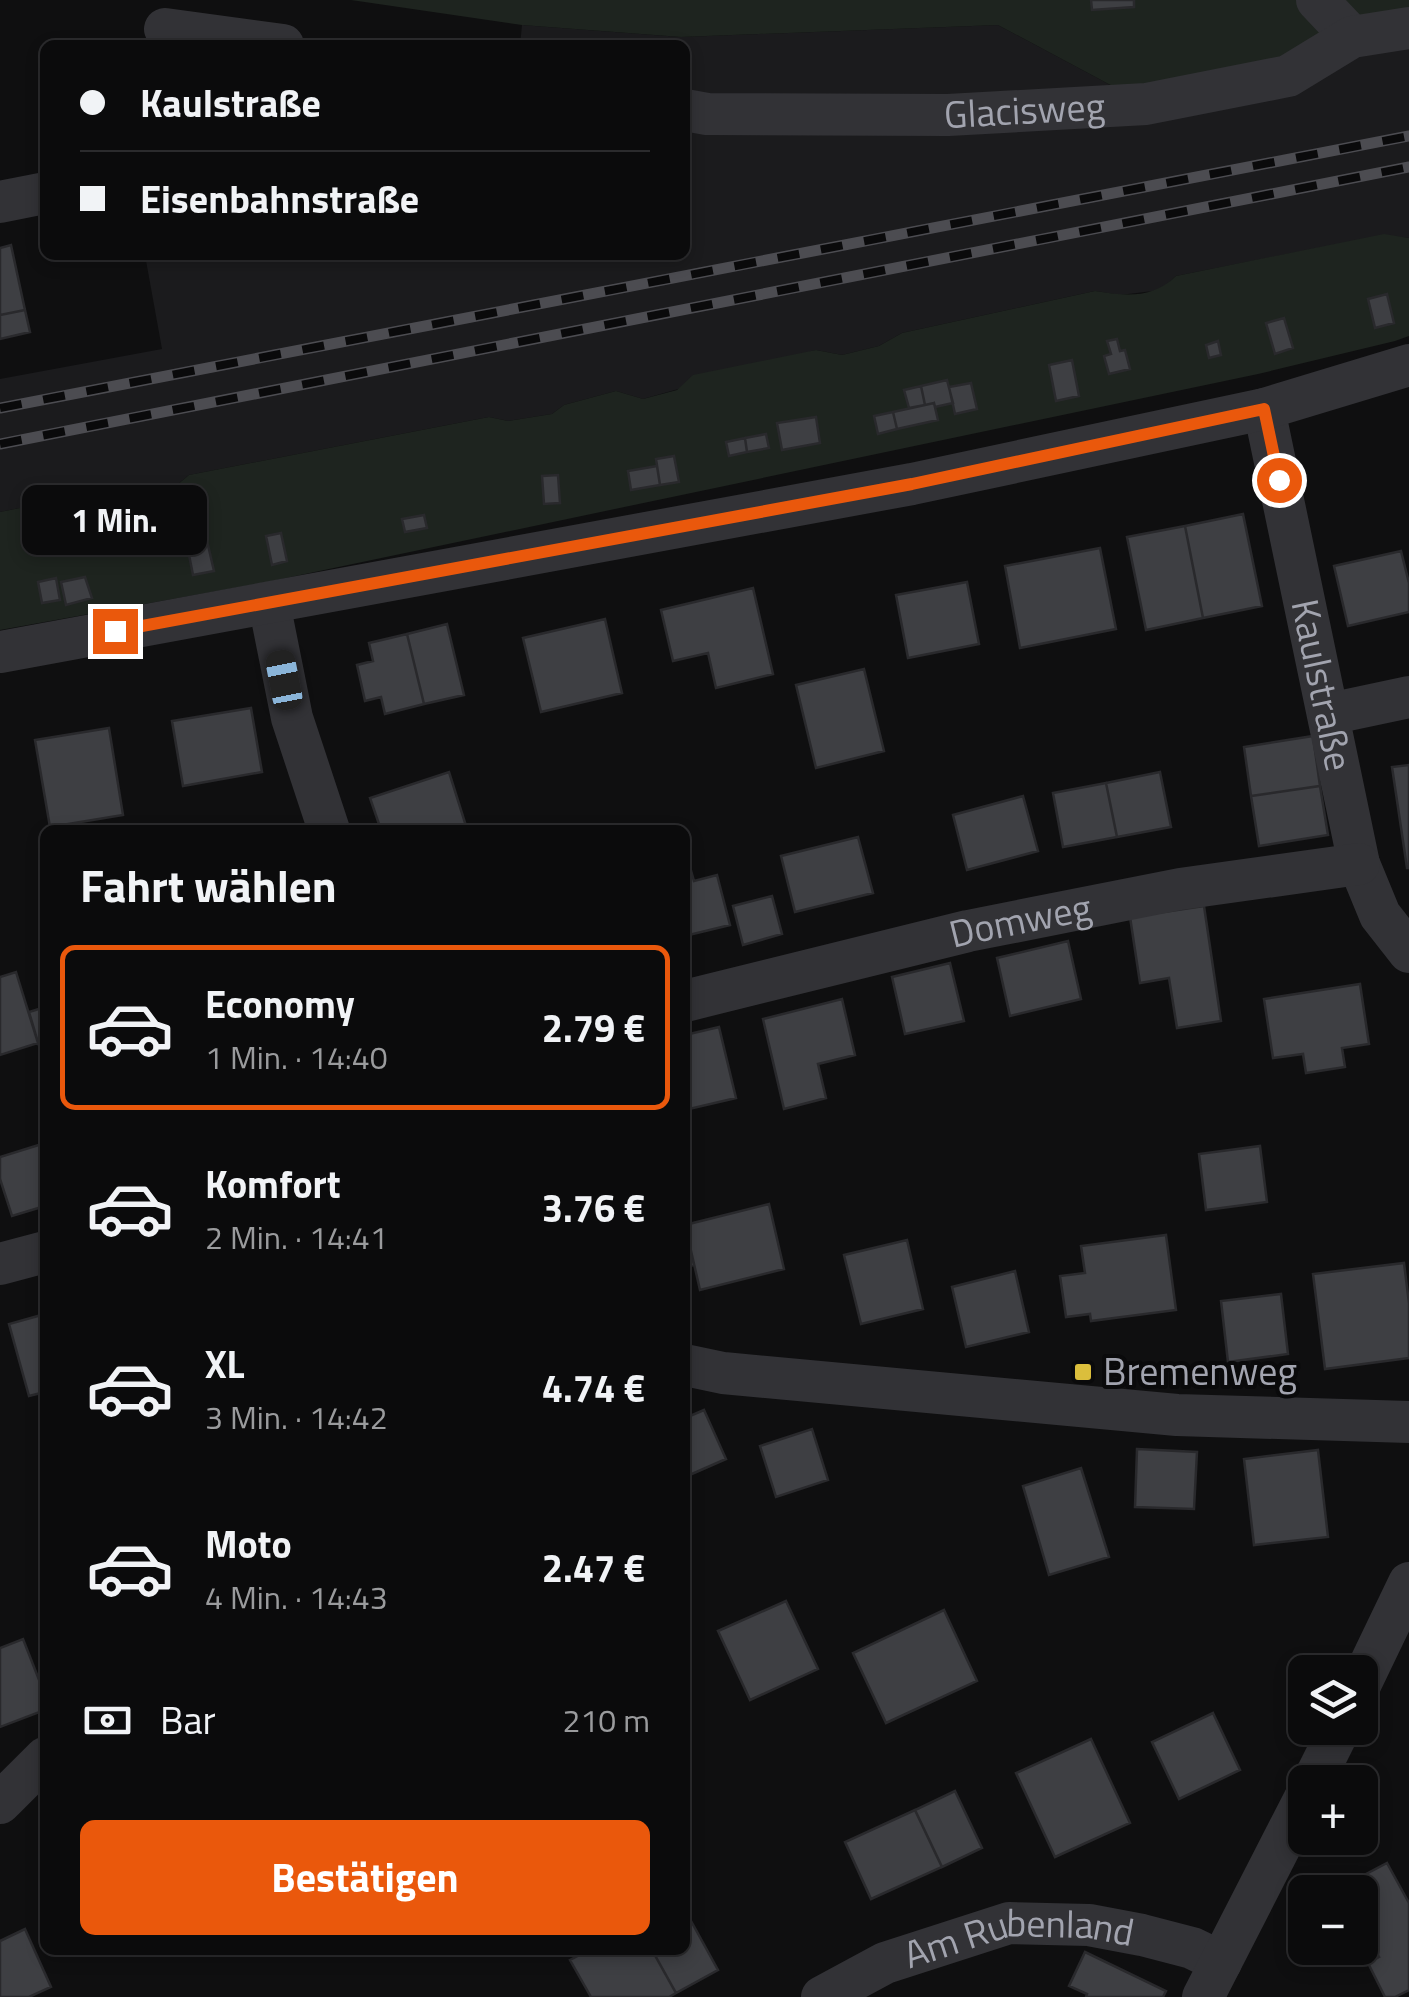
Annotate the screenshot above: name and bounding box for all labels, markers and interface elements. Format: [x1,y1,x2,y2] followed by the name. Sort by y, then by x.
[140,74,321,132] text: Kaulstraße
[942,76,1107,143] street label: Glacisweg
[140,170,419,228] text: Eisenbahnstraße
[1257,458,1302,503] route start
[22,486,208,556] callout: 1 Min.
[71,496,158,544] text: 1 Min.
[1276,594,1369,776] street label: Kaulstraße
[93,609,138,654] route end
[264,648,304,712] car
[80,851,337,919] text: Fahrt wählen
[943,877,1096,963] street label: Domweg
[205,975,355,1033] text: Economy
[85,983,175,1073] icon: car
[542,999,645,1057] text: 2.79 €
[205,1033,388,1081] text: 1 Min. · 14:40
[205,1155,341,1213] text: Komfort
[85,1163,175,1253] icon: car
[542,1179,645,1237] text: 3.76 €
[205,1213,388,1261] text: 2 Min. · 14:41
[205,1335,245,1393] text: XL
[1103,1342,1297,1400] place label: Bremenweg
[85,1343,175,1433] icon: car
[542,1359,645,1417] text: 4.74 €
[1072,1361,1094,1383] marker: Bremenweg
[205,1393,388,1441] text: 3 Min. · 14:42
[205,1515,292,1573] text: Moto
[85,1523,175,1613] icon: car
[542,1539,645,1597] text: 2.47 €
[205,1573,388,1621] text: 4 Min. · 14:43
[1288,1655,1378,1965] map controls
[1288,1655,1378,1745] button: layers
[160,1691,216,1749] text: Bar
[80,1693,135,1748] icon: cash
[562,1696,650,1744] text: 210 m
[1288,1765,1378,1855] button: +
[80,1820,650,1935] button: Bestätigen
[1288,1875,1378,1965] button: −
[896,1893,1139,1983] street label: Am Rubenland

